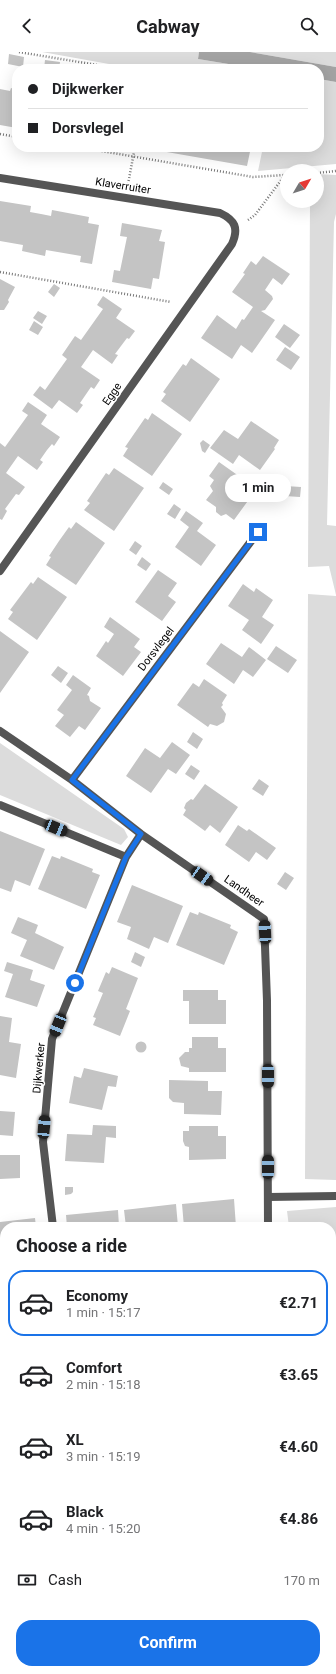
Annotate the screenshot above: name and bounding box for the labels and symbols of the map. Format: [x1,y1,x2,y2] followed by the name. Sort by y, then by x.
[280,164,324,208] north arrow
[94,175,152,197] street label: Klaverruiter
[100,380,124,408] street label: Egge
[225,474,291,502] callout: 1 min
[249,523,267,541] route end
[135,625,177,673] street label: Dorsvlegel
[43,818,69,838] car
[189,864,215,888] car
[222,873,267,910] street label: Landheer
[258,920,272,944] car
[66,974,84,992] route start
[48,1012,68,1038] car
[30,1042,48,1094] street label: Dijkwerker
[262,1064,274,1088] car
[37,1115,51,1139] car
[262,1155,274,1179] car

